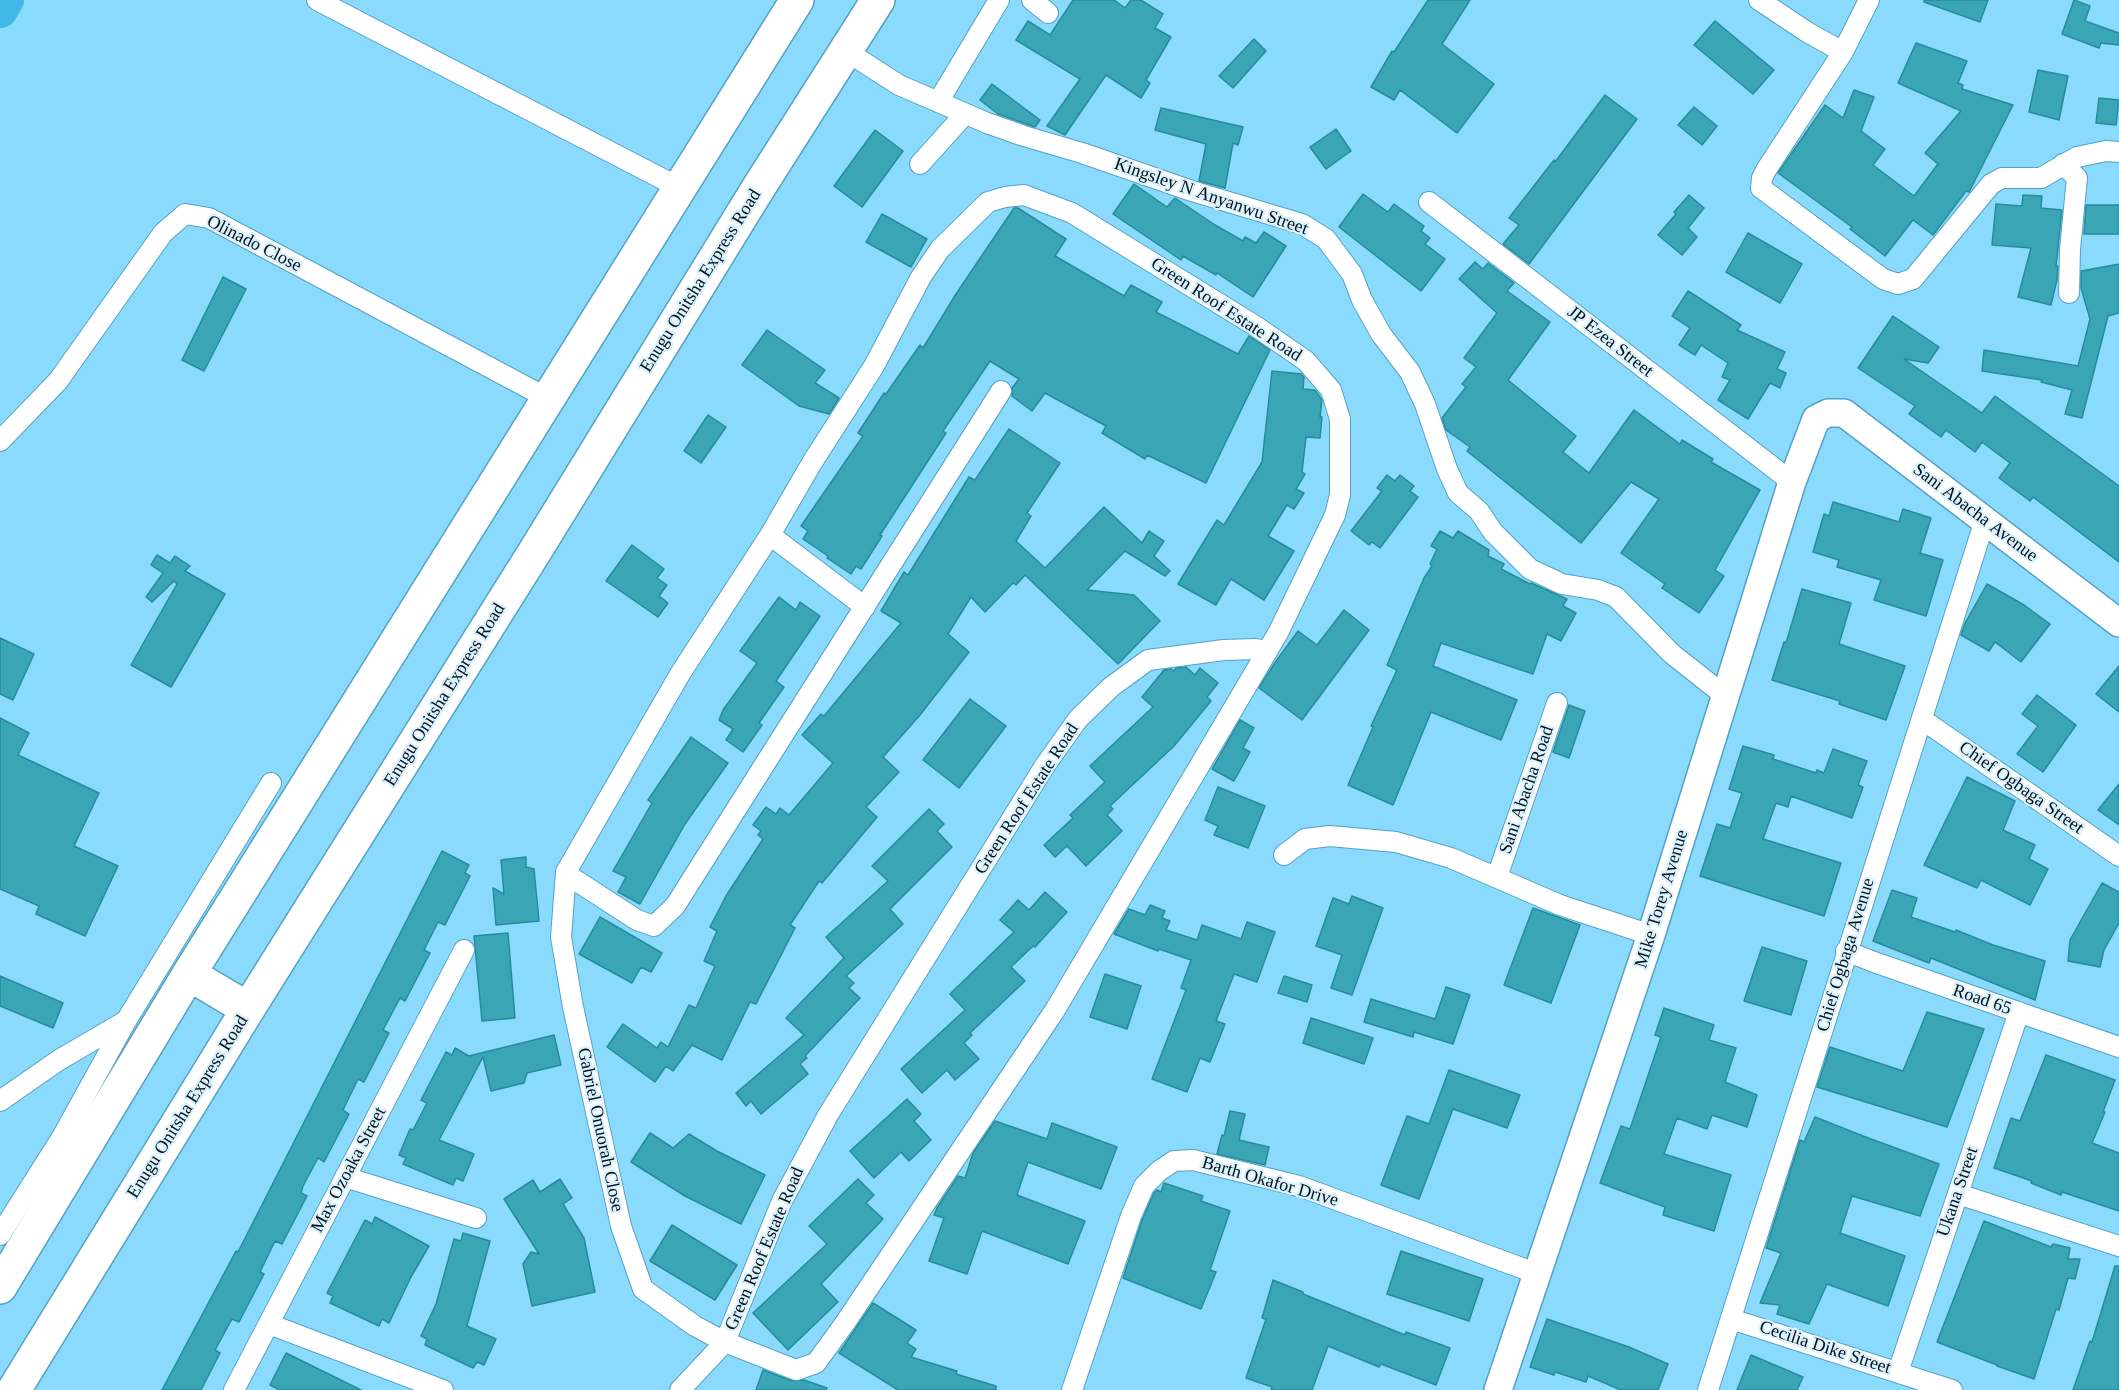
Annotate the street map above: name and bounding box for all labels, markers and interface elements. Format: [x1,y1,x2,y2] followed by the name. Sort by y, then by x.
[1111,154,1311,240] street label: Kingsley N Anyanwu Street
[636,186,766,376] street label: Enugu Onitsha Express Road
[203,211,305,277] street label: Olinado Close
[1147,253,1305,367] street label: Green Roof Estate Road
[1563,302,1657,382] street label: JP Ezea Street
[1908,459,2042,567] street label: Sani Abacha Avenue
[380,600,510,790] street label: Enugu Onitsha Express Road
[970,720,1084,878] street label: Green Roof Estate Road
[1495,723,1559,857] street label: Sani Abacha Road
[1955,737,2087,839] street label: Chief Ogbaga Street
[1631,827,1693,971] street label: Mike Torey Avenue
[1812,876,1880,1034] street label: Chief Ogbaga Avenue
[1950,980,2014,1020] street label: Road 65
[123,1012,253,1202] street label: Enugu Onitsha Express Road
[572,1046,628,1214] street label: Gabriel Onuorah Close
[307,1104,391,1236] street label: Max Ozoaka Street
[1933,1144,1983,1240] street label: Ukana Street
[1199,1152,1341,1212] street label: Barth Okafor Drive
[721,1164,809,1334] street label: Green Roof Estate Road
[1757,1317,1893,1379] street label: Cecilia Dike Street

